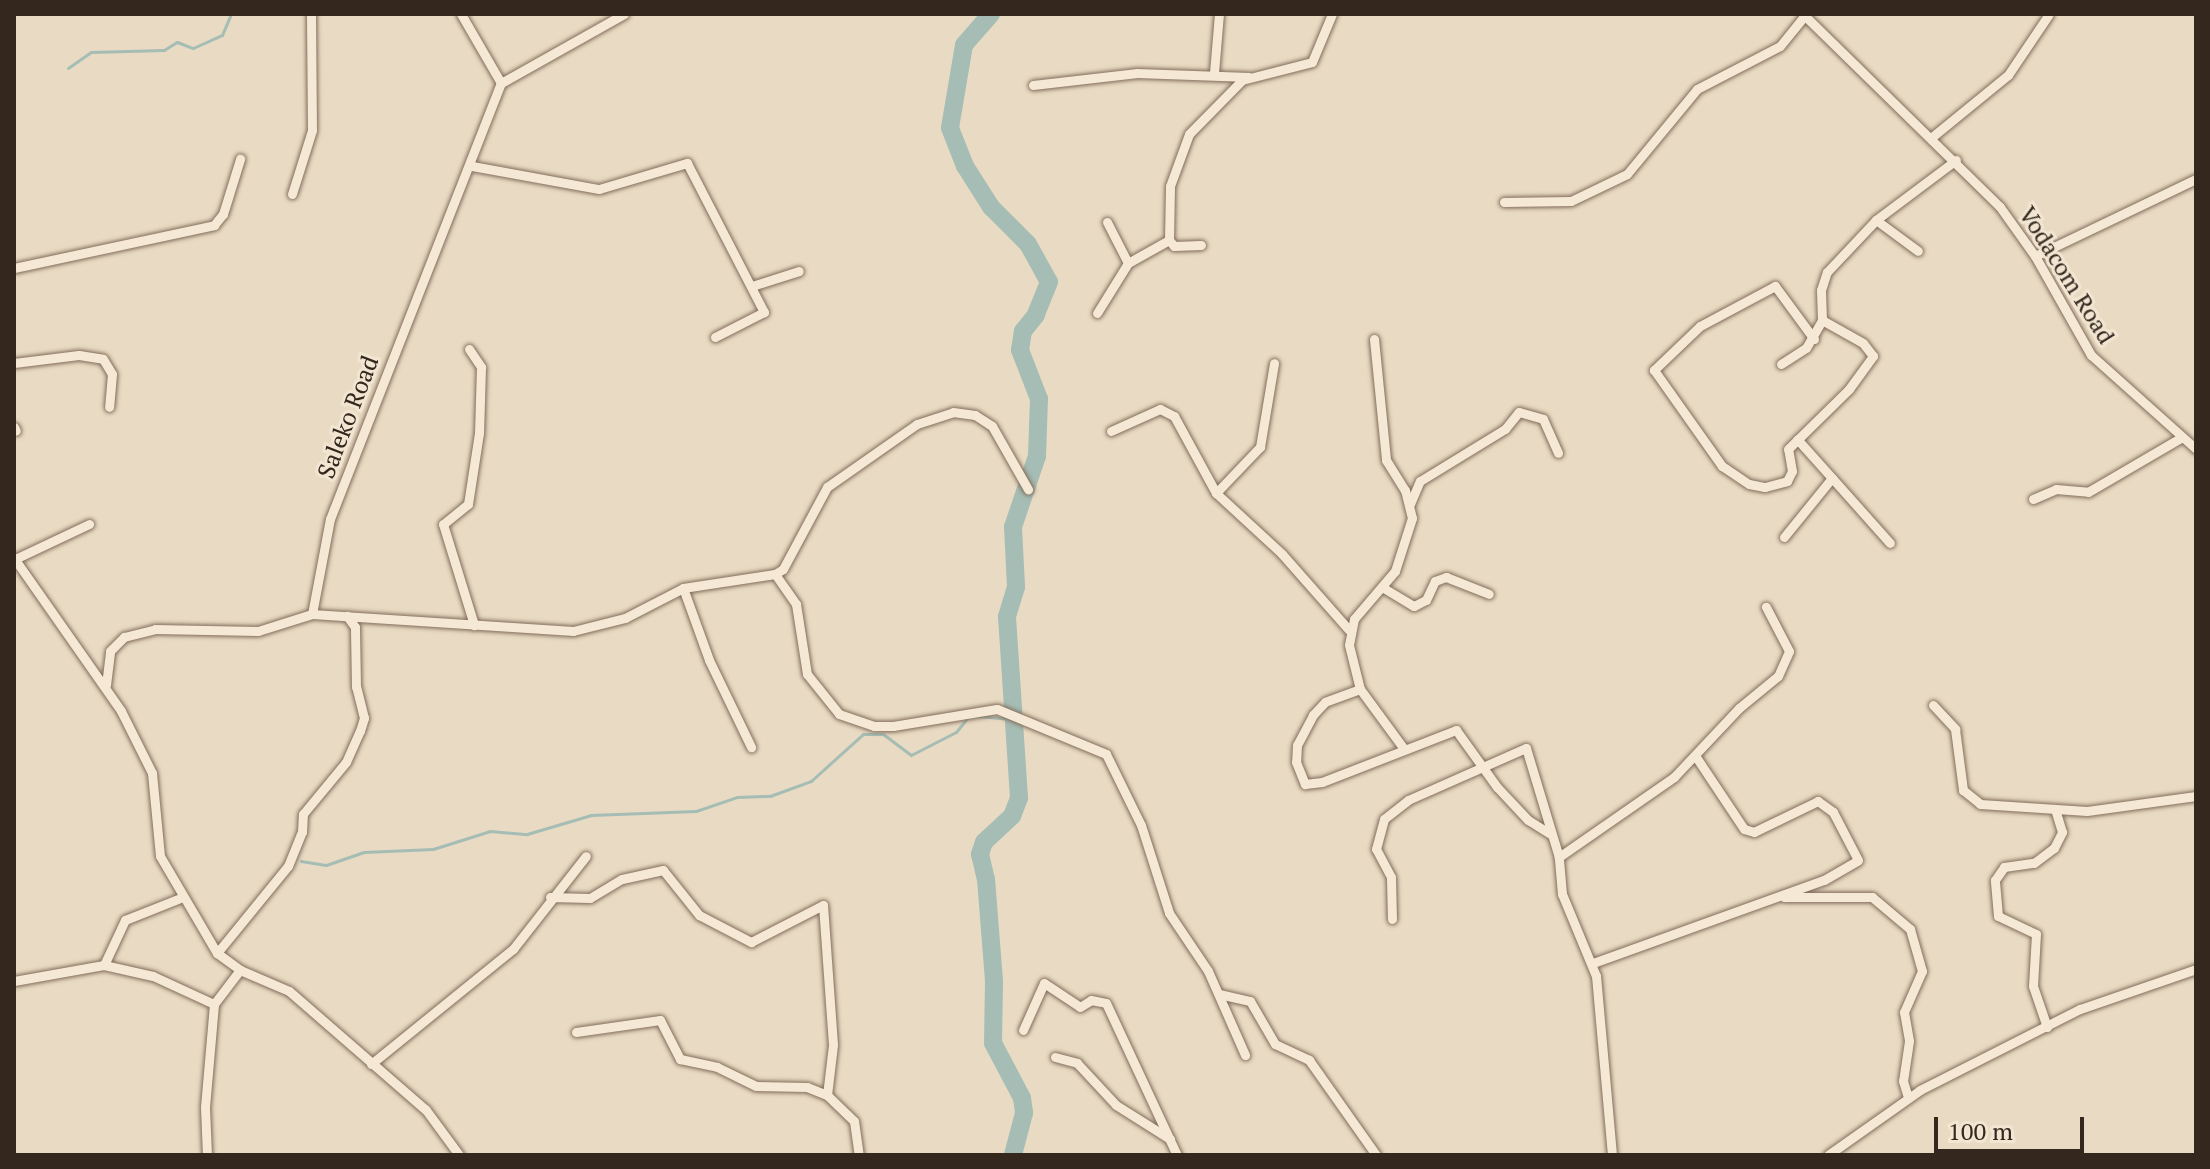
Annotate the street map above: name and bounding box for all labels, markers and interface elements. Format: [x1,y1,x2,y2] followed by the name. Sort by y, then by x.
[2013,201,2121,349] street label: Vodacom Road
[311,352,385,482] street label: Saleko Road
[1938,1101,2088,1151] scale bar
[1948,1115,2013,1147] text: 100 m

